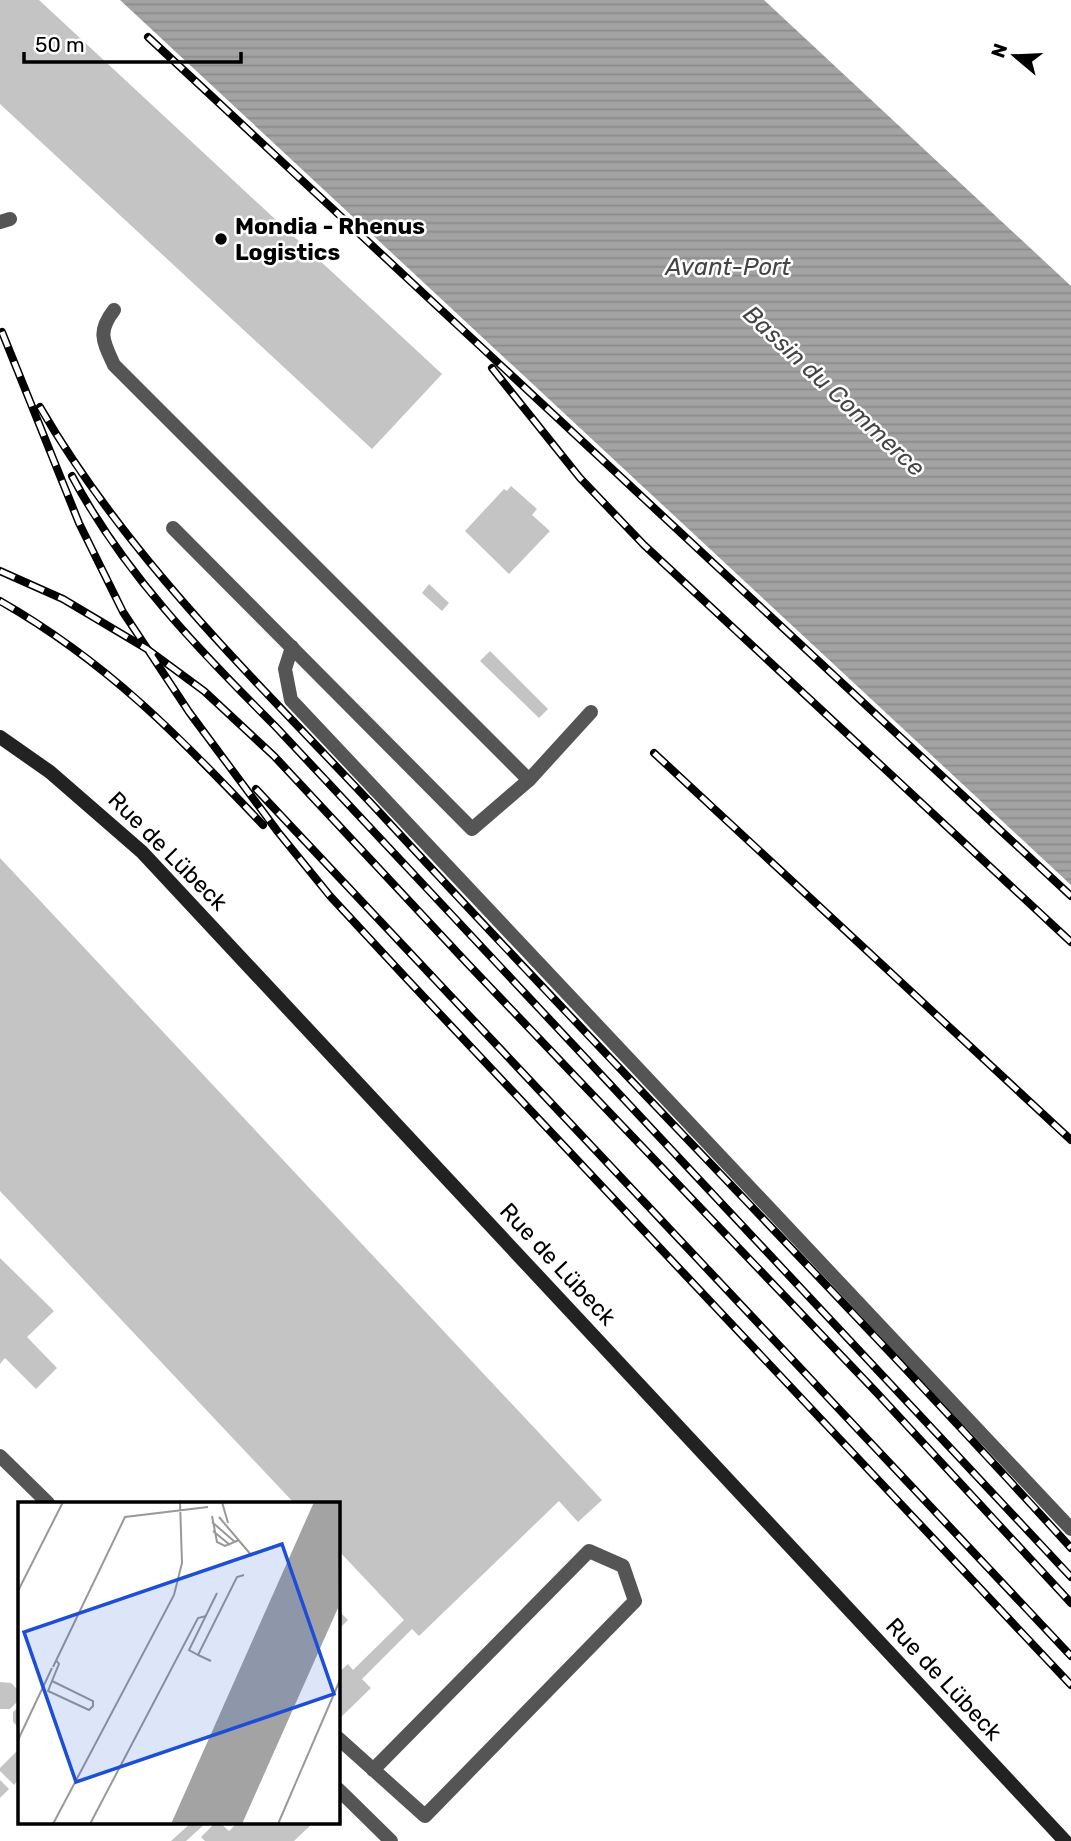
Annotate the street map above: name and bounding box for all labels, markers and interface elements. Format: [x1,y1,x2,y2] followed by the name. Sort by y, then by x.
[24,21,242,65] scale bar
[980,21,1050,91] north arrow
[35,32,85,57] text: 50 m
[986,40,1012,61] text: N
[235,212,425,266] place label: Mondia - Rhenus Logistics
[213,231,229,247] marker: Mondia - Rhenus Logistics
[664,253,791,281] water label: Avant-Port
[738,300,930,482] water label: Bassin du Commerce
[103,786,234,917] street label: Rue de Lübeck
[494,1197,622,1331] street label: Rue de Lübeck
[18,1502,340,1824] inset map
[880,1612,1008,1746] street label: Rue de Lübeck

